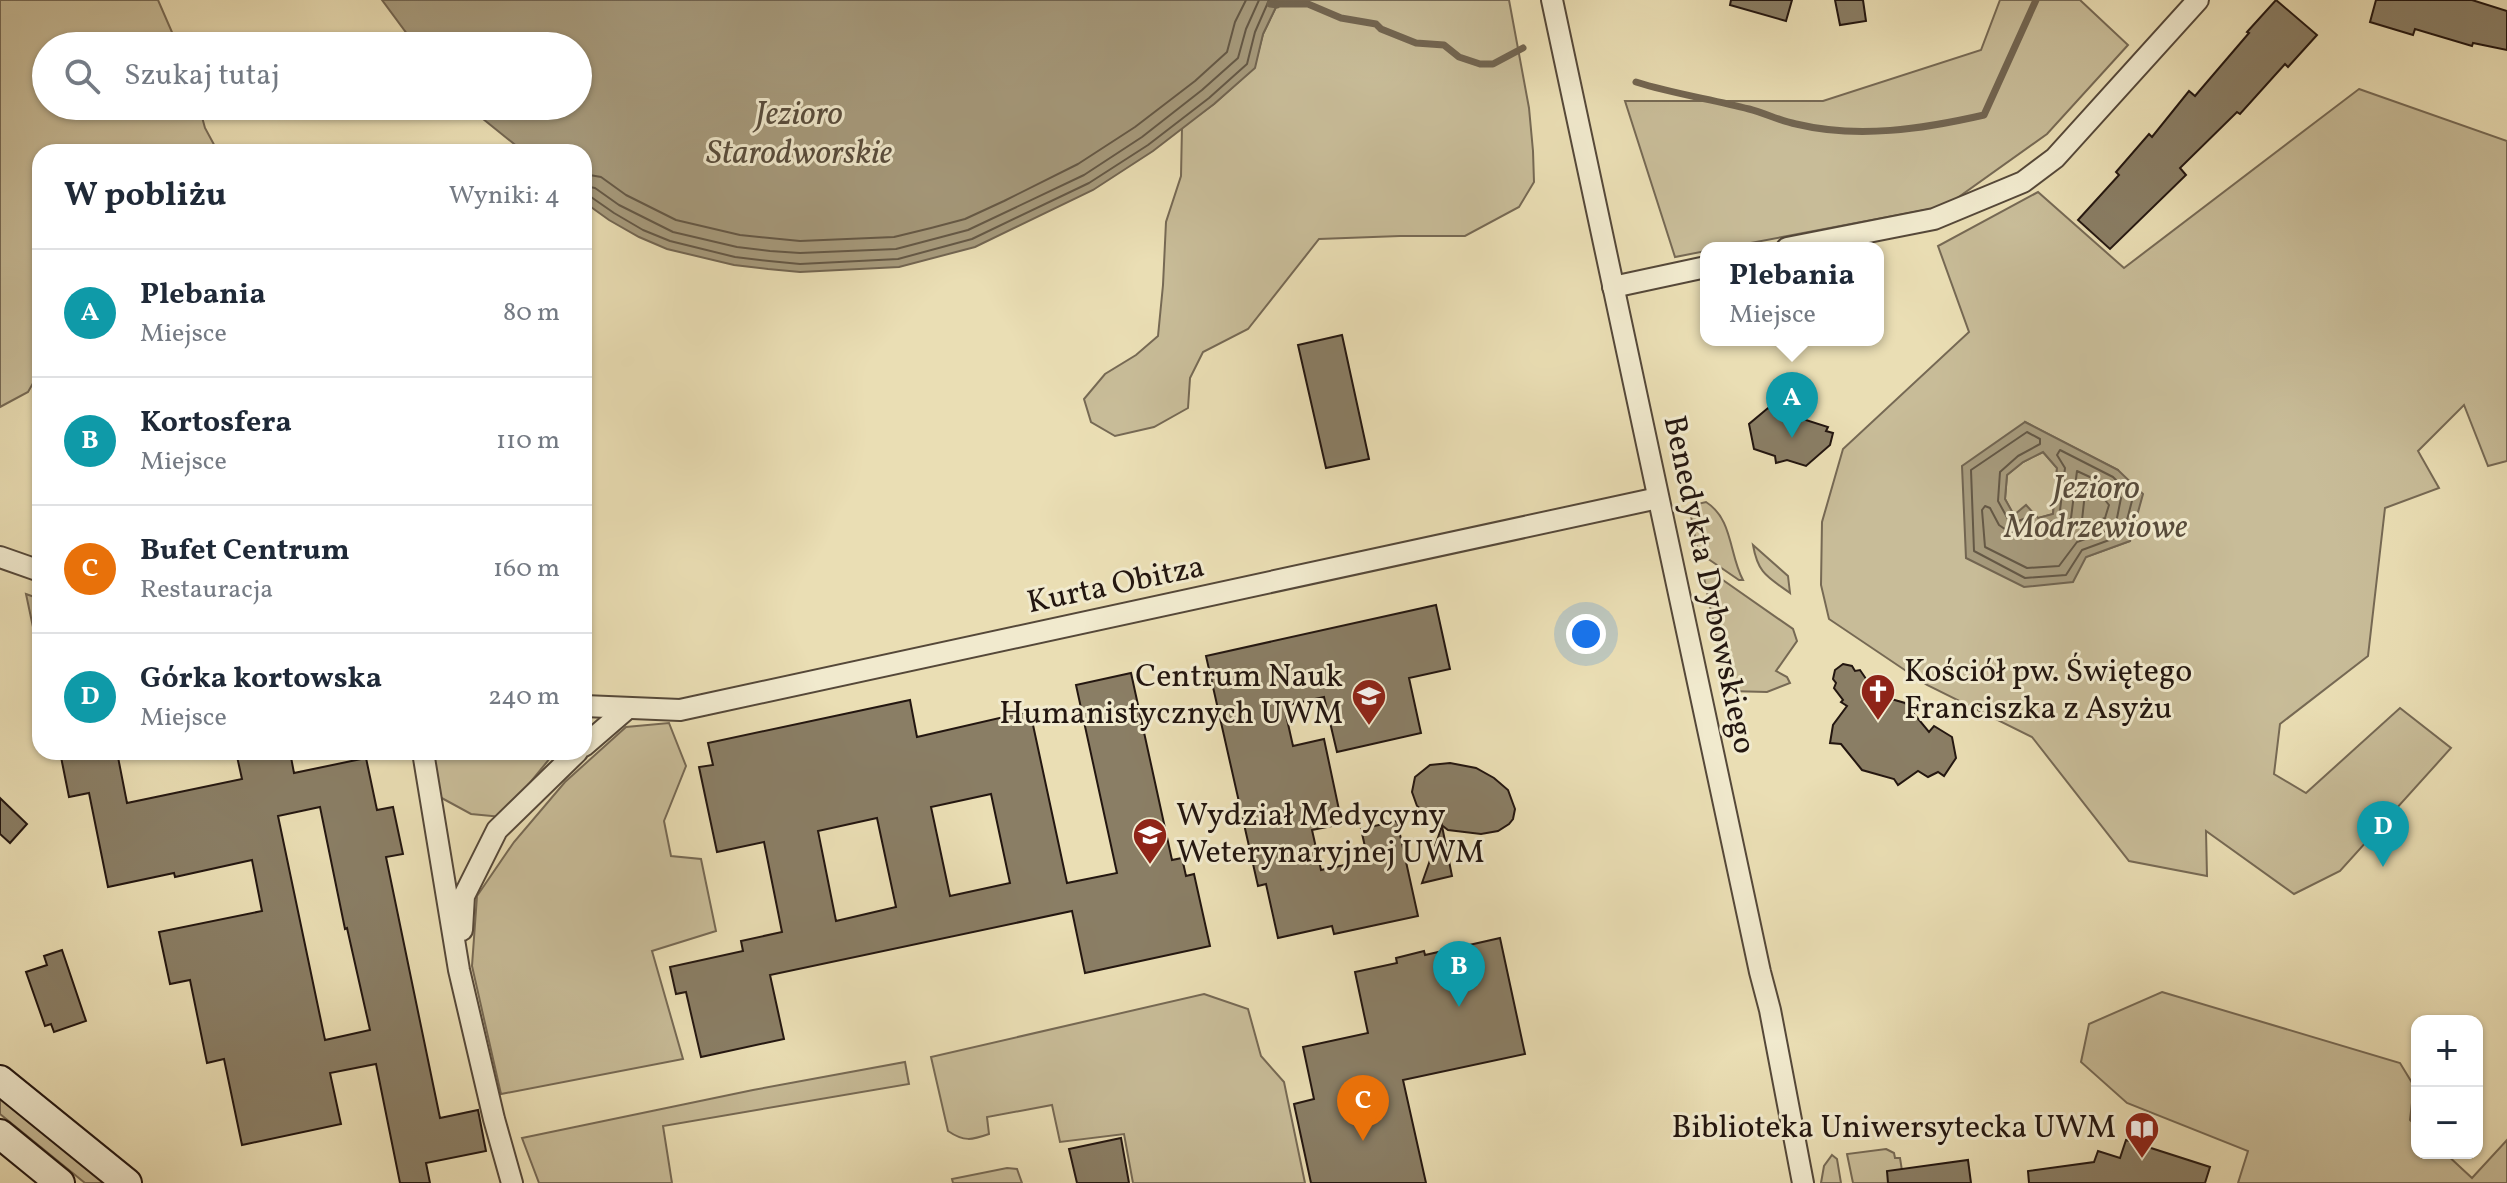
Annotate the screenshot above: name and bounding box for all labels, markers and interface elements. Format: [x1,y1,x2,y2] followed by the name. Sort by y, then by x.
[32,32,592,120] search box
[60,54,104,98] icon: search
[124,55,280,97] text: Szukaj tutaj
[706,92,893,178] water label: Jezioro Starodworskie
[64,173,227,220] text: W pobliżu
[449,178,560,214] text: Wyniki: 4
[1700,242,1884,346] popup
[1729,255,1855,297] text: Plebania
[140,274,266,316] text: Plebania
[81,295,99,331] text: A
[503,295,560,331] text: 80 m
[1729,297,1816,333] text: Miejsce
[140,316,227,352] text: Miejsce
[1766,372,1818,438] pin: A
[140,402,292,444] text: Kortosfera
[1651,412,1765,758] street label: Benedykta Dybowskiego
[81,423,99,459] text: B
[496,423,560,459] text: 110 m
[140,444,227,480] text: Miejsce
[2004,466,2188,552] water label: Jezioro Modrzewiowe
[140,530,350,572] text: Bufet Centrum
[1023,546,1209,626] street label: Kurta Obitza
[82,551,98,587] text: C
[493,551,560,587] text: 160 m
[140,572,273,608] text: Restauracja
[1566,614,1606,654] your location
[1904,651,2192,732] place label: Kościół pw. Świętego Franciszka z Asyżu
[999,656,1343,737] place label: Centrum Nauk Humanistycznych UWM
[140,658,382,700] text: Górka kortowska
[1859,672,1897,722] church icon: Kościół pw. Świętego Franciszka z Asyżu
[1350,677,1388,727] school or university icon: Centrum Nauk Humanistycznych UWM
[80,679,100,715] text: D
[488,679,560,715] text: 240 m
[140,700,227,736] text: Miejsce
[1176,795,1485,876] place label: Wydział Medycyny Weterynaryjnej UWM
[2357,801,2409,867] pin: D
[1131,816,1169,866] school or university icon: Wydział Medycyny Weterynaryjnej UWM
[1433,941,1485,1007] pin: B
[2411,1015,2483,1159] map controls
[2411,1015,2483,1087] button: +
[1337,1075,1389,1141] pin: C
[2411,1087,2483,1159] button: −
[1672,1107,2116,1151] place label: Biblioteka Uniwersytecka UWM
[2123,1110,2161,1160] library icon: Biblioteka Uniwersytecka UWM

